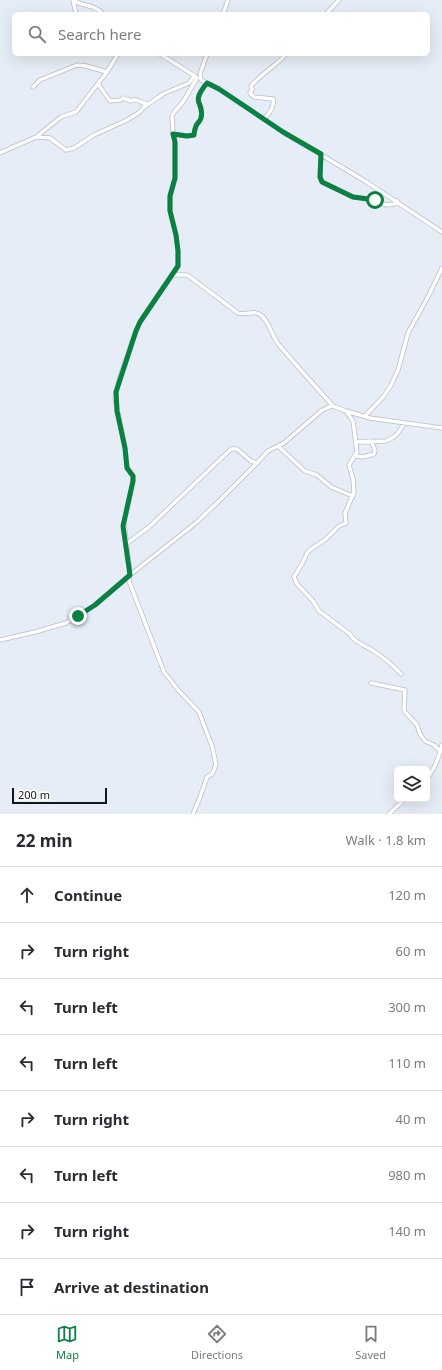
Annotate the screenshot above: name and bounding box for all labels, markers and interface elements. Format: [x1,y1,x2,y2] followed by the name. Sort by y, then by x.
[12,12,430,56] search box
[26,23,48,45] icon: search
[58,24,141,44] text: Search here
[366,191,384,209] route start
[69,607,87,625] route end
[394,766,430,802] map controls
[394,766,430,802] button: layers
[12,786,107,805] scale bar
[18,787,50,802] text: 200 m
[16,829,73,852] text: 22 min
[346,831,426,849] text: Walk · 1.8 km
[16,884,38,906] icon: ahead
[54,885,122,905] text: Continue
[388,886,426,904] text: 120 m
[16,940,38,962] icon: right
[54,941,129,961] text: Turn right
[396,942,426,960] text: 60 m
[16,996,38,1018] icon: left
[54,997,118,1017] text: Turn left
[388,998,426,1016] text: 300 m
[16,1052,38,1074] icon: left
[54,1053,118,1073] text: Turn left
[388,1054,426,1072] text: 110 m
[16,1108,38,1130] icon: right
[54,1109,129,1129] text: Turn right
[396,1110,426,1128] text: 40 m
[16,1164,38,1186] icon: left
[54,1165,118,1185] text: Turn left
[388,1166,426,1184] text: 980 m
[16,1220,38,1242] icon: right
[54,1221,129,1241] text: Turn right
[388,1222,426,1240] text: 140 m
[16,1276,38,1298] icon: arrive
[54,1277,209,1297] text: Arrive at destination
[56,1323,79,1362] tab: Map
[191,1323,243,1362] tab: Directions
[355,1323,386,1362] tab: Saved

